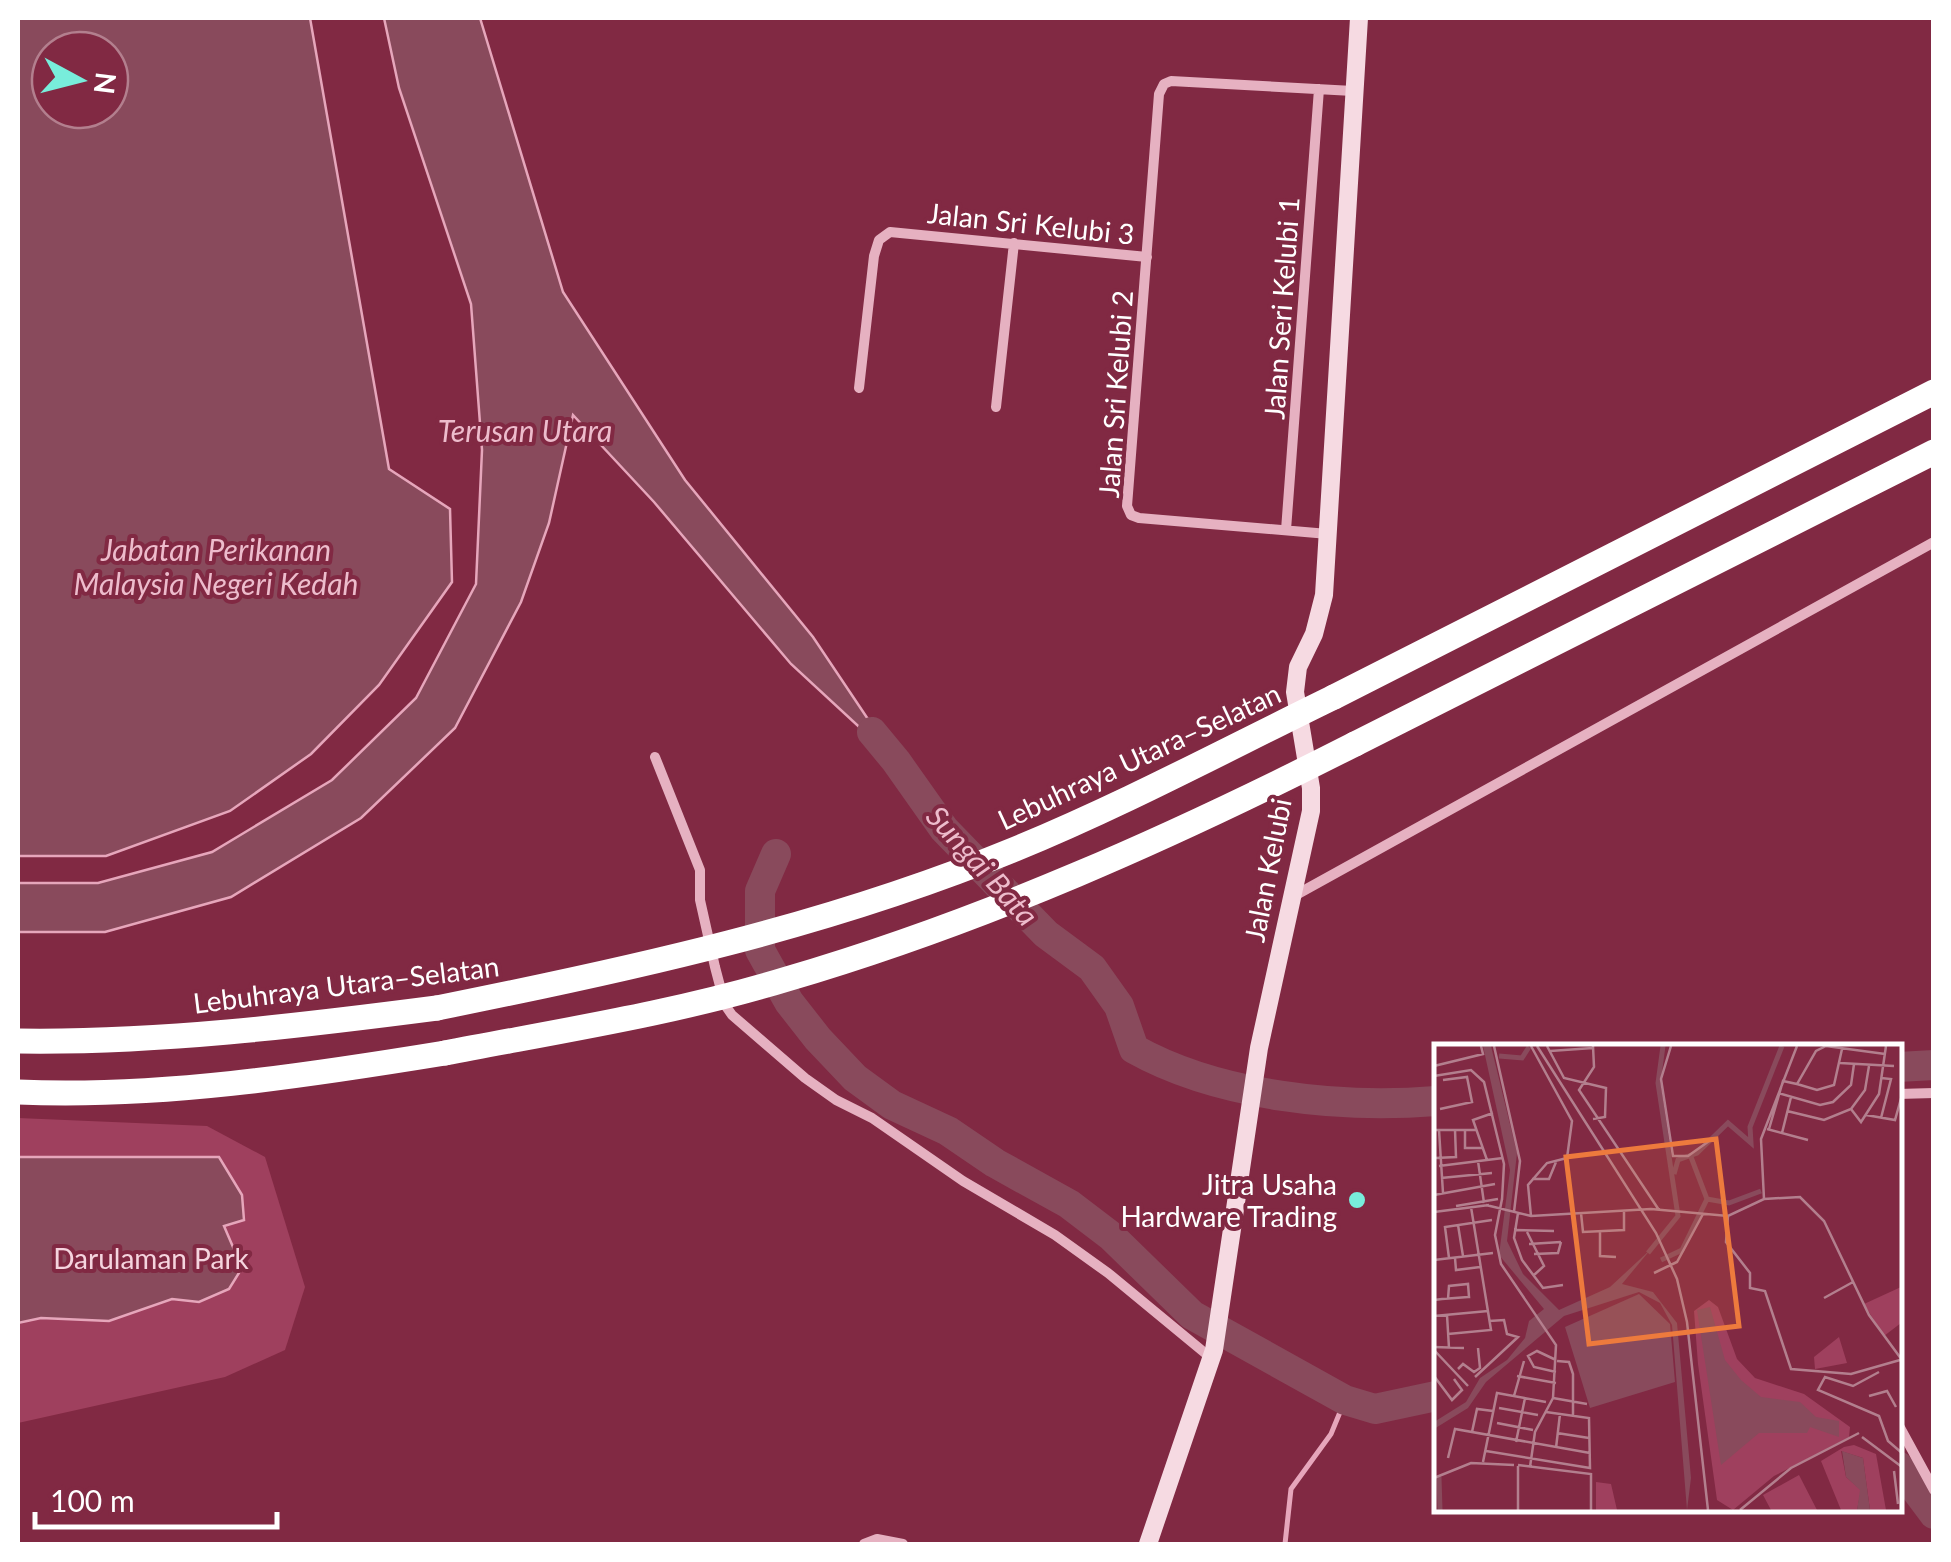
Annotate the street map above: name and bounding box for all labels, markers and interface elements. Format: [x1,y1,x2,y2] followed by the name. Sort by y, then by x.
[30,30,130,130] north arrow
[88,70,124,96] text: N
[926,195,1136,251] street label: Jalan Sri Kelubi 3
[1256,196,1306,420] street label: Jalan Seri Kelubi 1
[1091,289,1139,499] street label: Jalan Sri Kelubi 2
[438,412,612,448] water label: Terusan Utara
[74,531,358,601] water label: Jabatan Perikanan Malaysia Negeri Kedah
[992,676,1286,836] street label: Lebuhraya Utara–Selatan
[1236,795,1298,945] street label: Jalan Kelubi
[920,798,1046,932] water label: Sungai Bata
[191,948,501,1020] street label: Lebuhraya Utara–Selatan
[1434,1044,1901,1512] inset map
[1120,1167,1337,1233] place label: Jitra Usaha Hardware Trading
[1346,1189,1368,1211] marker: Jitra Usaha Hardware Trading
[53,1241,250,1275] park label: Darulaman Park
[35,1467,278,1529] scale bar
[50,1482,135,1518] text: 100 m

